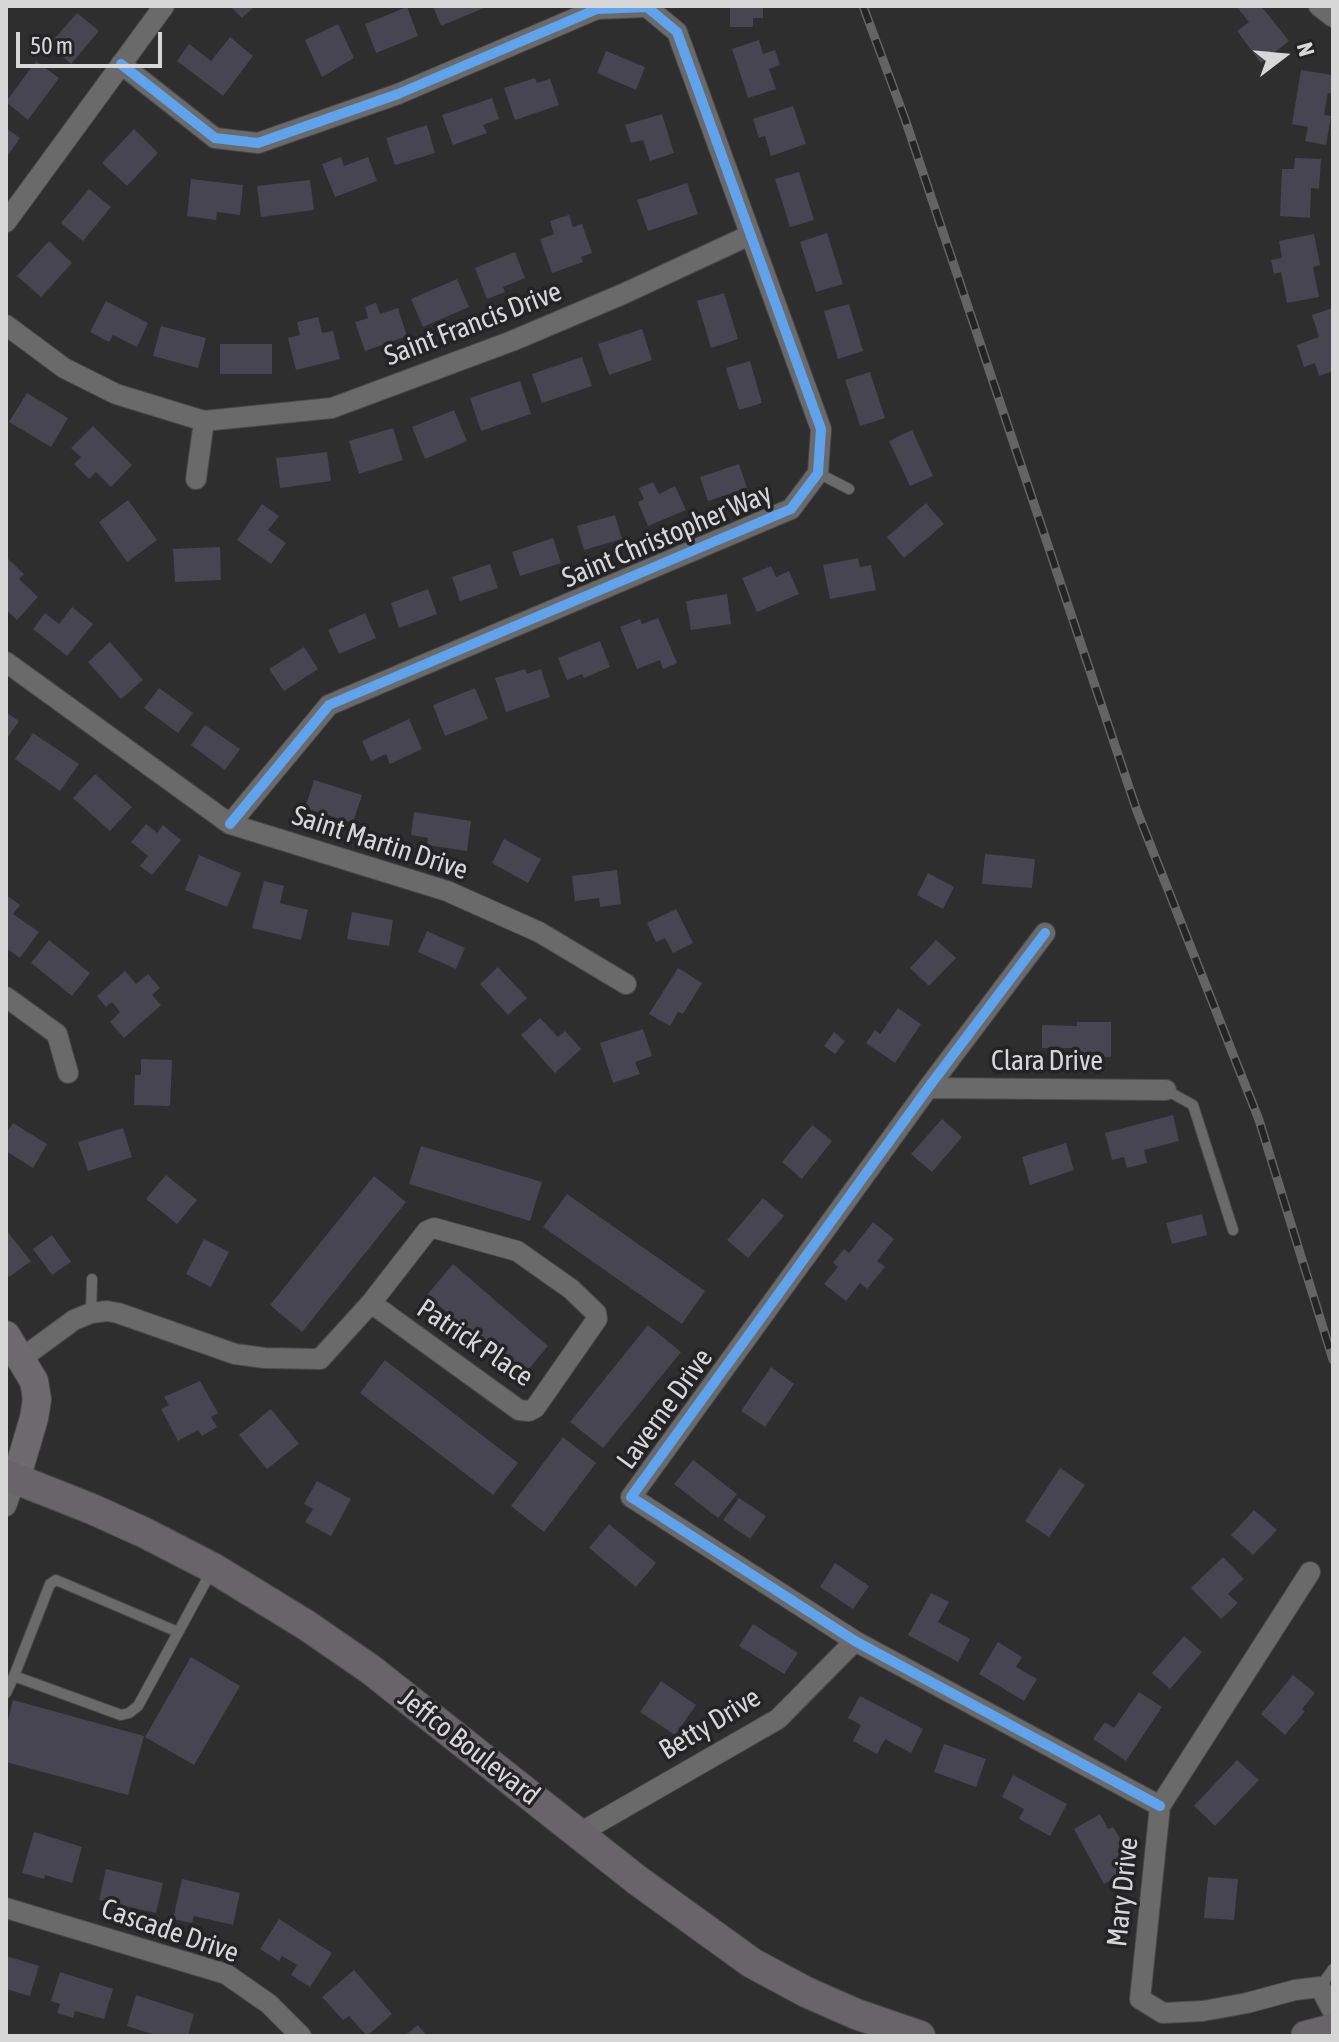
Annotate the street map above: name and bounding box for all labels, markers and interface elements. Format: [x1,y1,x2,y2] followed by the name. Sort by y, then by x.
[20,16,166,66] scale bar
[1243,16,1323,96] north arrow
[30,32,73,59] text: 50 m
[1292,40,1320,59] text: N
[380,275,566,373] street label: Saint Francis Drive
[557,477,777,595] street label: Saint Christopher Way
[288,799,472,887] street label: Saint Martin Drive
[991,1044,1103,1078] street label: Clara Drive
[411,1292,539,1394] street label: Patrick Place
[610,1342,720,1476] street label: Laverne Drive
[653,1681,767,1767] street label: Betty Drive
[392,1682,546,1812] street label: Jeffco Boulevard
[1101,1836,1145,1948] street label: Mary Drive
[97,1892,243,1970] street label: Cascade Drive

